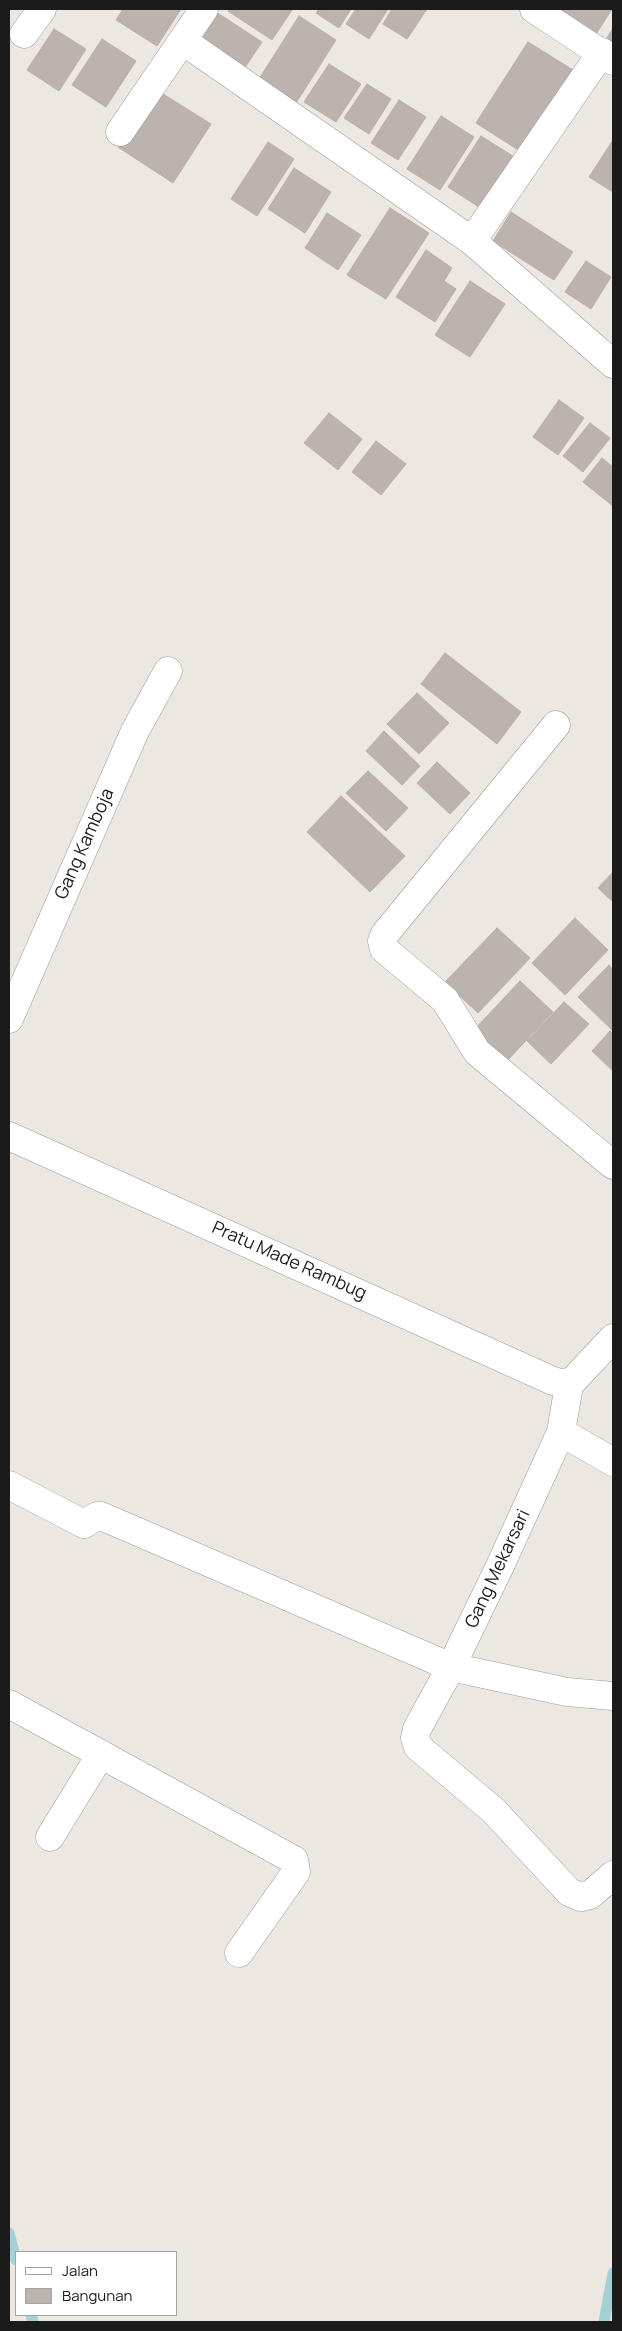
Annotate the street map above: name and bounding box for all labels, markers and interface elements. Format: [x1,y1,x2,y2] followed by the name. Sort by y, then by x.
[51,785,119,903] street label: Gang Kamboja
[208,1217,370,1305] street label: Pratu Made Rambug
[461,1506,535,1632] street label: Gang Mekarsari
[15,2251,178,2316] legend
[62,2260,98,2281] text: Jalan
[62,2285,132,2306] text: Bangunan

